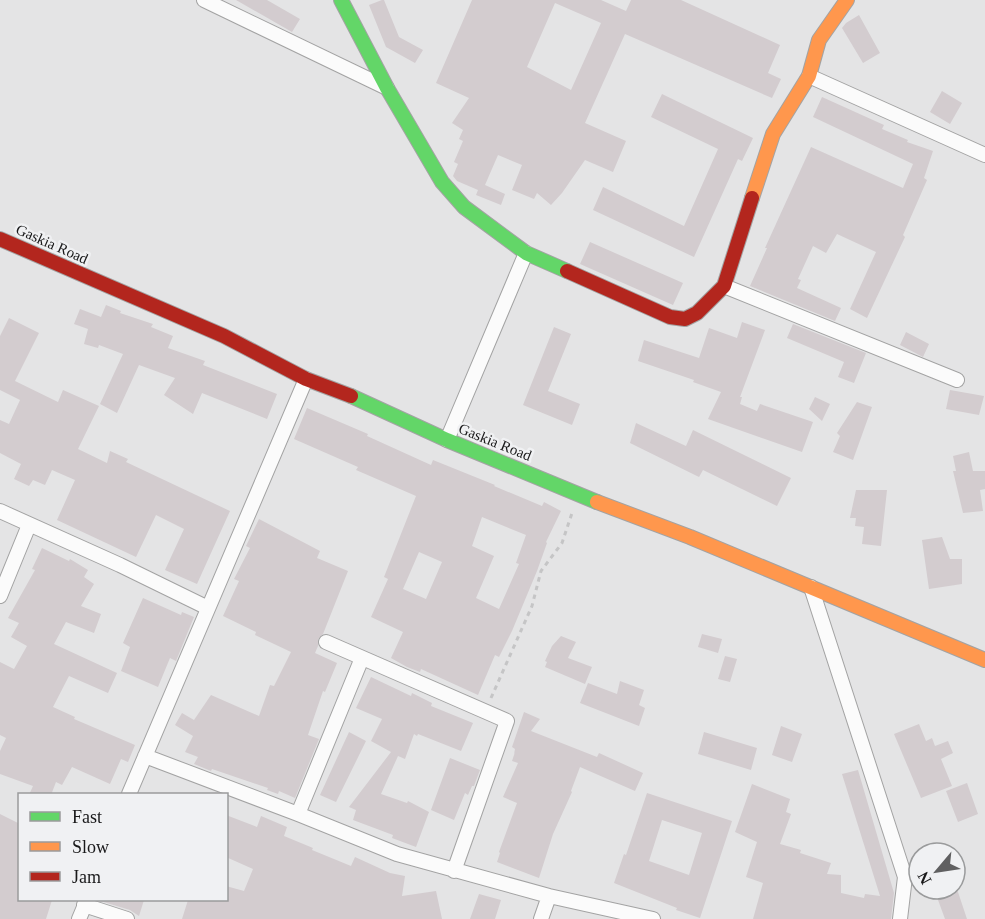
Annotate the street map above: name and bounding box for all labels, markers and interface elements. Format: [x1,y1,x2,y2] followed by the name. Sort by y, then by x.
[14,221,91,267] street label: Gaskia Road
[456,420,534,464] street label: Gaskia Road
[18,793,228,901] legend
[72,807,102,827] text: Fast
[72,837,109,857] text: Slow
[907,841,967,901] north arrow
[72,867,101,887] text: Jam
[914,868,935,887] text: N

